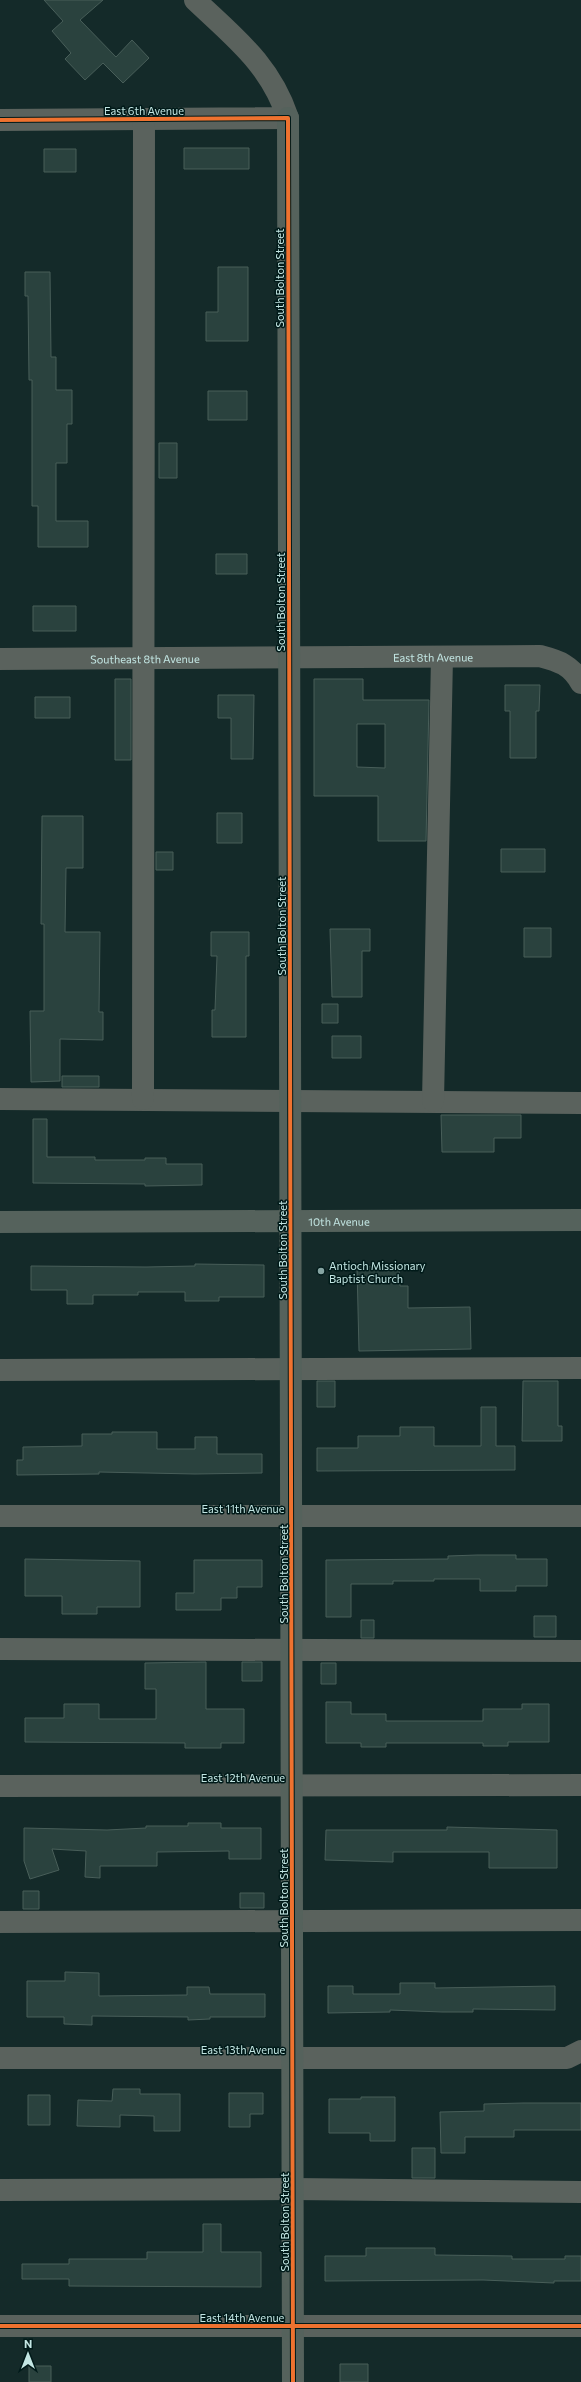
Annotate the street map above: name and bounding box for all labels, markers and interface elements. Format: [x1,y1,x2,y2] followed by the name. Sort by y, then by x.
[104,104,184,117] street label: East 6th Avenue
[273,228,286,328] street label: South Bolton Street
[274,552,287,652] street label: South Bolton Street
[393,650,473,663] street label: East 8th Avenue
[90,651,200,665] street label: Southeast 8th Avenue
[275,876,288,976] street label: South Bolton Street
[276,1200,289,1300] street label: South Bolton Street
[308,1214,370,1227] street label: 10th Avenue
[329,1259,426,1285] place label: Antioch Missionary Baptist Church
[316,1266,326,1276] marker: Antioch Missionary Baptist Church
[202,1502,285,1515] street label: East 11th Avenue
[277,1524,290,1624] street label: South Bolton Street
[201,1771,285,1784] street label: East 12th Avenue
[277,1848,290,1948] street label: South Bolton Street
[201,2043,285,2056] street label: East 13th Avenue
[278,2172,291,2272] street label: South Bolton Street
[200,2311,285,2324] street label: East 14th Avenue
[8,2334,48,2374] north arrow
[24,2337,32,2350] text: N

